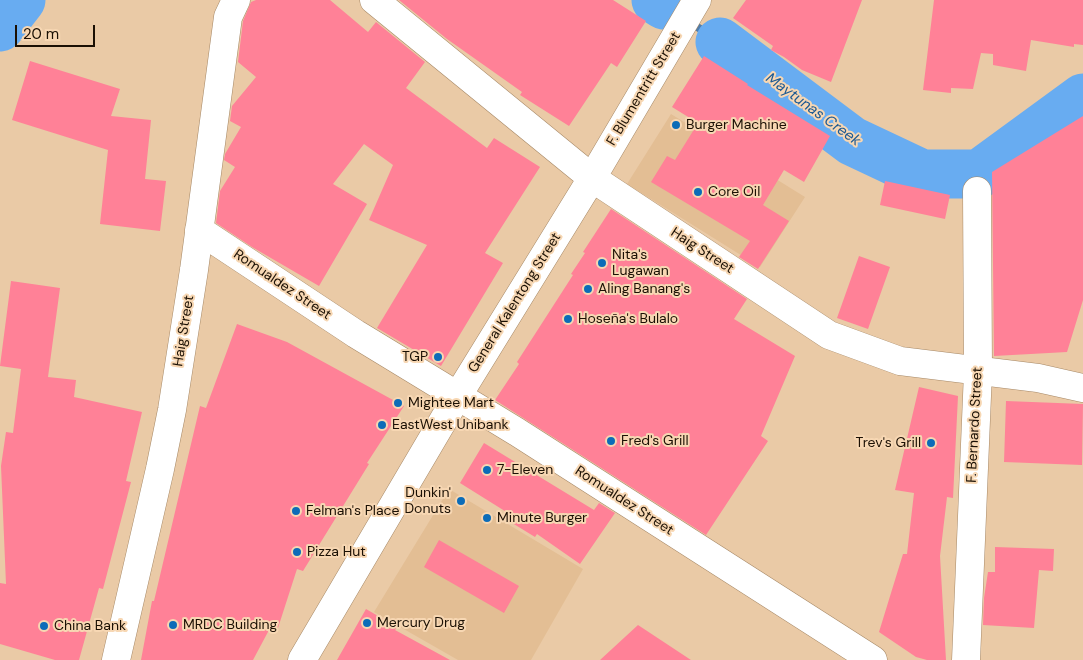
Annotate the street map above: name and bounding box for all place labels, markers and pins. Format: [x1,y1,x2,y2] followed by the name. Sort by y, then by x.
[686,117,787,133] place label: Burger Machine
[670,119,682,131] marker: Burger Machine
[708,184,760,200] place label: Core Oil
[692,186,704,198] marker: Core Oil
[612,247,669,280] place label: Nita's Lugawan
[596,257,608,269] marker: Nita's Lugawan
[598,281,690,297] place label: Aling Banang's
[582,283,594,295] marker: Aling Banang's
[578,311,678,327] place label: Hoseña's Bulalo
[562,313,574,325] marker: Hoseña's Bulalo
[402,349,428,365] place label: TGP
[432,351,444,363] marker: TGP
[408,395,494,411] place label: Mightee Mart
[392,397,404,409] marker: Mightee Mart
[392,417,508,433] place label: EastWest Unibank
[376,419,388,431] marker: EastWest Unibank
[621,433,689,449] place label: Fred's Grill
[605,435,617,447] marker: Fred's Grill
[856,435,921,451] place label: Trev's Grill
[925,437,937,449] marker: Trev's Grill
[497,462,553,478] place label: 7-Eleven
[481,464,493,476] marker: 7-Eleven
[404,485,451,518] place label: Dunkin' Donuts
[455,495,467,507] marker: Dunkin' Donuts
[306,503,399,519] place label: Felman's Place
[290,505,302,517] marker: Felman's Place
[497,510,587,526] place label: Minute Burger
[481,512,493,524] marker: Minute Burger
[307,544,366,560] place label: Pizza Hut
[291,546,303,558] marker: Pizza Hut
[377,615,465,631] place label: Mercury Drug
[183,617,277,633] place label: MRDC Building
[361,617,373,629] marker: Mercury Drug
[54,618,126,634] place label: China Bank
[167,619,179,631] marker: MRDC Building
[38,620,50,632] marker: China Bank

